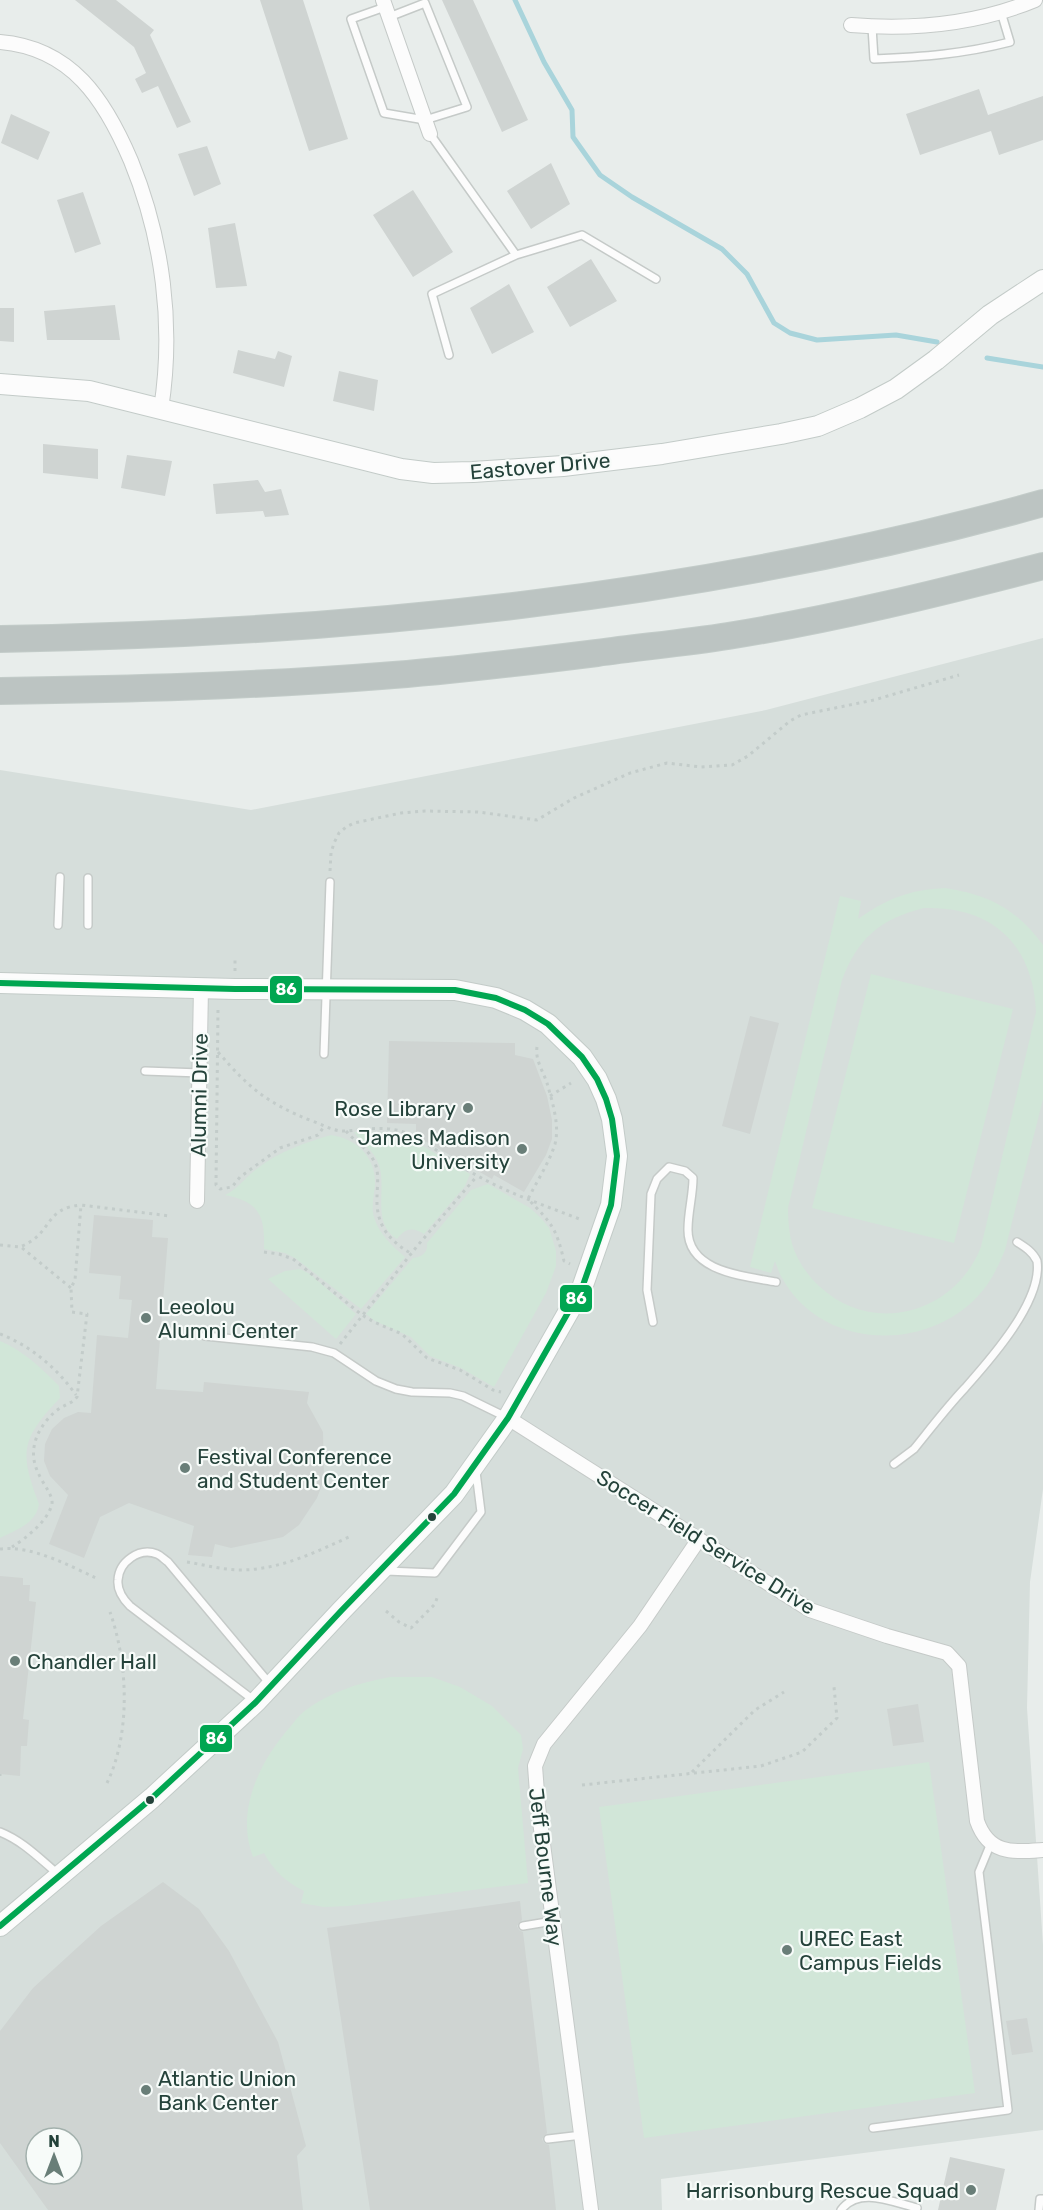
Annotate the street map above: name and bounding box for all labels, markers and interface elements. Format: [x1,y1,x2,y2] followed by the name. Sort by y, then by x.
[469,447,611,485] street label: Eastover Drive
[269,975,303,1004] line badge: 86
[275,980,297,999] text: 86
[185,1033,213,1157] street label: Alumni Drive
[334,1096,456,1121] place label: Rose Library
[461,1101,475,1115] marker: Rose Library
[358,1125,510,1174] place label: James Madison University
[515,1142,529,1156] marker: James Madison University
[559,1284,593,1313] line badge: 86
[565,1289,587,1308] text: 86
[158,1294,298,1343] place label: Leeolou Alumni Center
[139,1311,153,1325] marker: Leeolou Alumni Center
[197,1444,392,1493] place label: Festival Conference and Student Center
[178,1461,192,1475] marker: Festival Conference and Student Center
[592,1464,820,1620] street label: Soccer Field Service Drive
[426,1511,438,1523] unlabelled marker
[27,1649,157,1674] place label: Chandler Hall
[8,1654,22,1668] marker: Chandler Hall
[199,1724,233,1753] line badge: 86
[205,1729,227,1748] text: 86
[524,1786,568,1948] street label: Jeff Bourne Way
[144,1794,156,1806] unlabelled marker
[799,1926,942,1975] place label: UREC East Campus Fields
[780,1943,794,1957] marker: UREC East Campus Fields
[158,2066,296,2115] place label: Atlantic Union Bank Center
[139,2083,153,2097] marker: Atlantic Union Bank Center
[24,2126,84,2186] north arrow
[48,2132,60,2151] text: N
[686,2178,959,2203] place label: Harrisonburg Rescue Squad
[964,2183,978,2197] marker: Harrisonburg Rescue Squad

